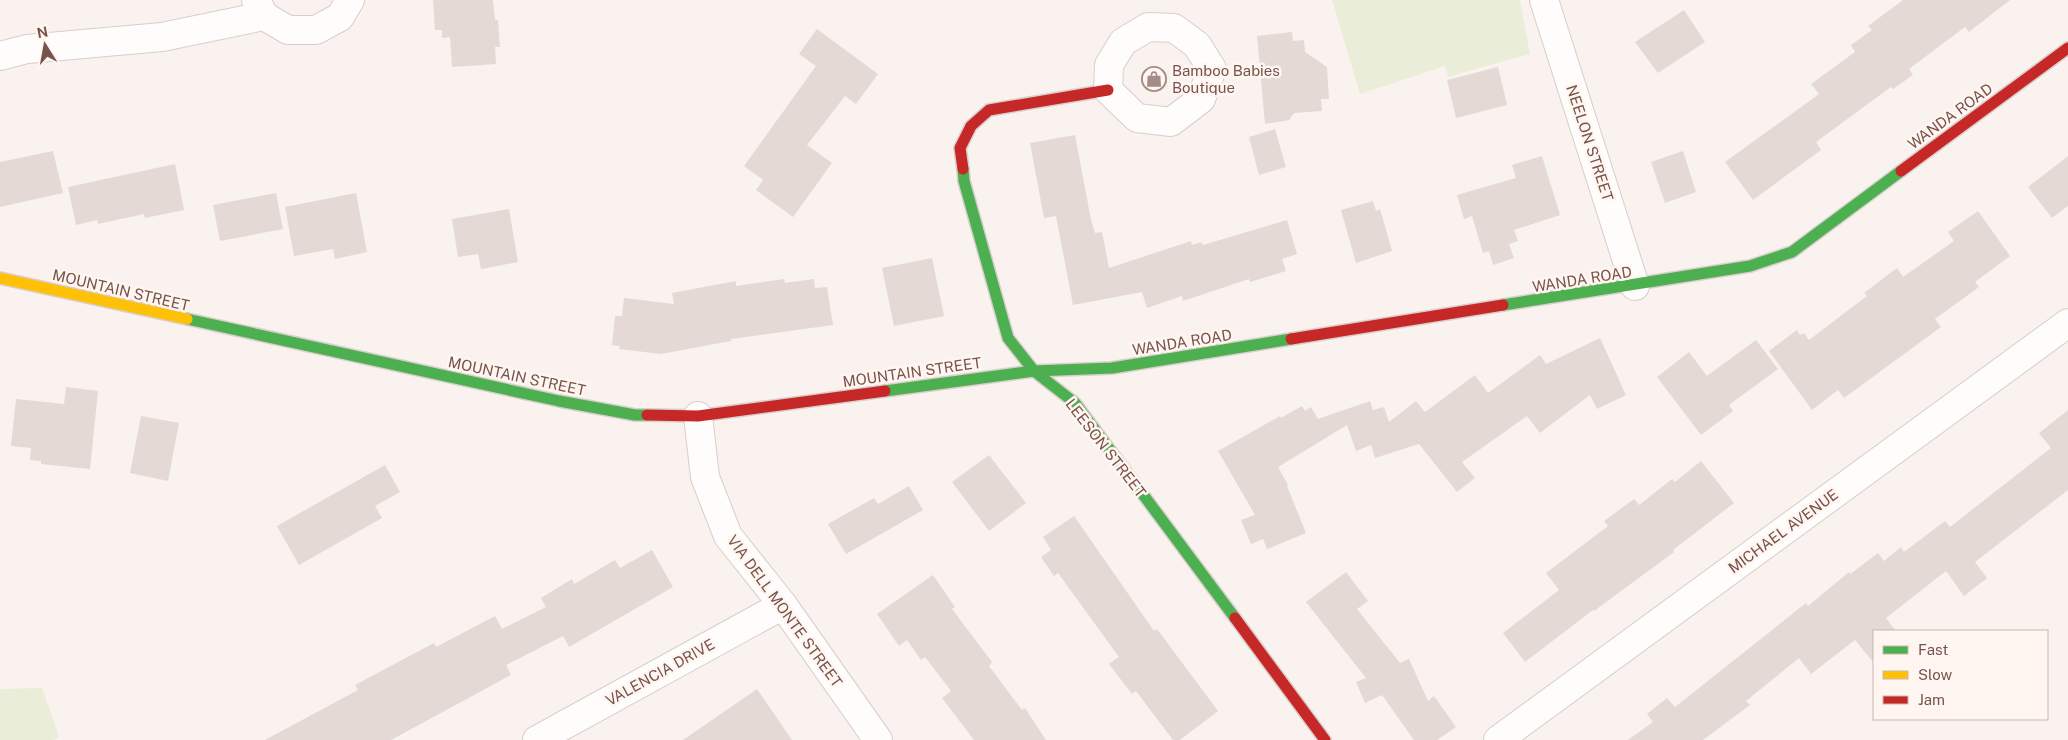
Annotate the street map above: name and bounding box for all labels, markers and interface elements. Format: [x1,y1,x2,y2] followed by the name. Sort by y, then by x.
[20,20,70,70] north arrow
[36,23,49,41] text: N
[1172,62,1280,96] place label: Bamboo Babies Boutique
[1141,66,1167,92] shop icon: Bamboo Babies Boutique
[1904,80,1996,152] street label: WANDA ROAD
[1563,83,1617,203] street label: NEELON STREET
[1531,263,1633,295] street label: WANDA ROAD
[51,266,191,314] street label: MOUNTAIN STREET
[1131,326,1233,358] street label: WANDA ROAD
[447,353,587,399] street label: MOUNTAIN STREET
[841,354,983,390] street label: MOUNTAIN STREET
[1062,395,1150,501] street label: LEESON STREET
[1725,486,1841,576] street label: MICHAEL AVENUE
[724,532,846,690] street label: VIA DELL MONTE STREET
[1873,630,2048,720] legend
[603,635,717,709] street label: VALENCIA DRIVE
[1918,641,1948,658] text: Fast
[1918,666,1953,683] text: Slow
[1918,691,1945,708] text: Jam

